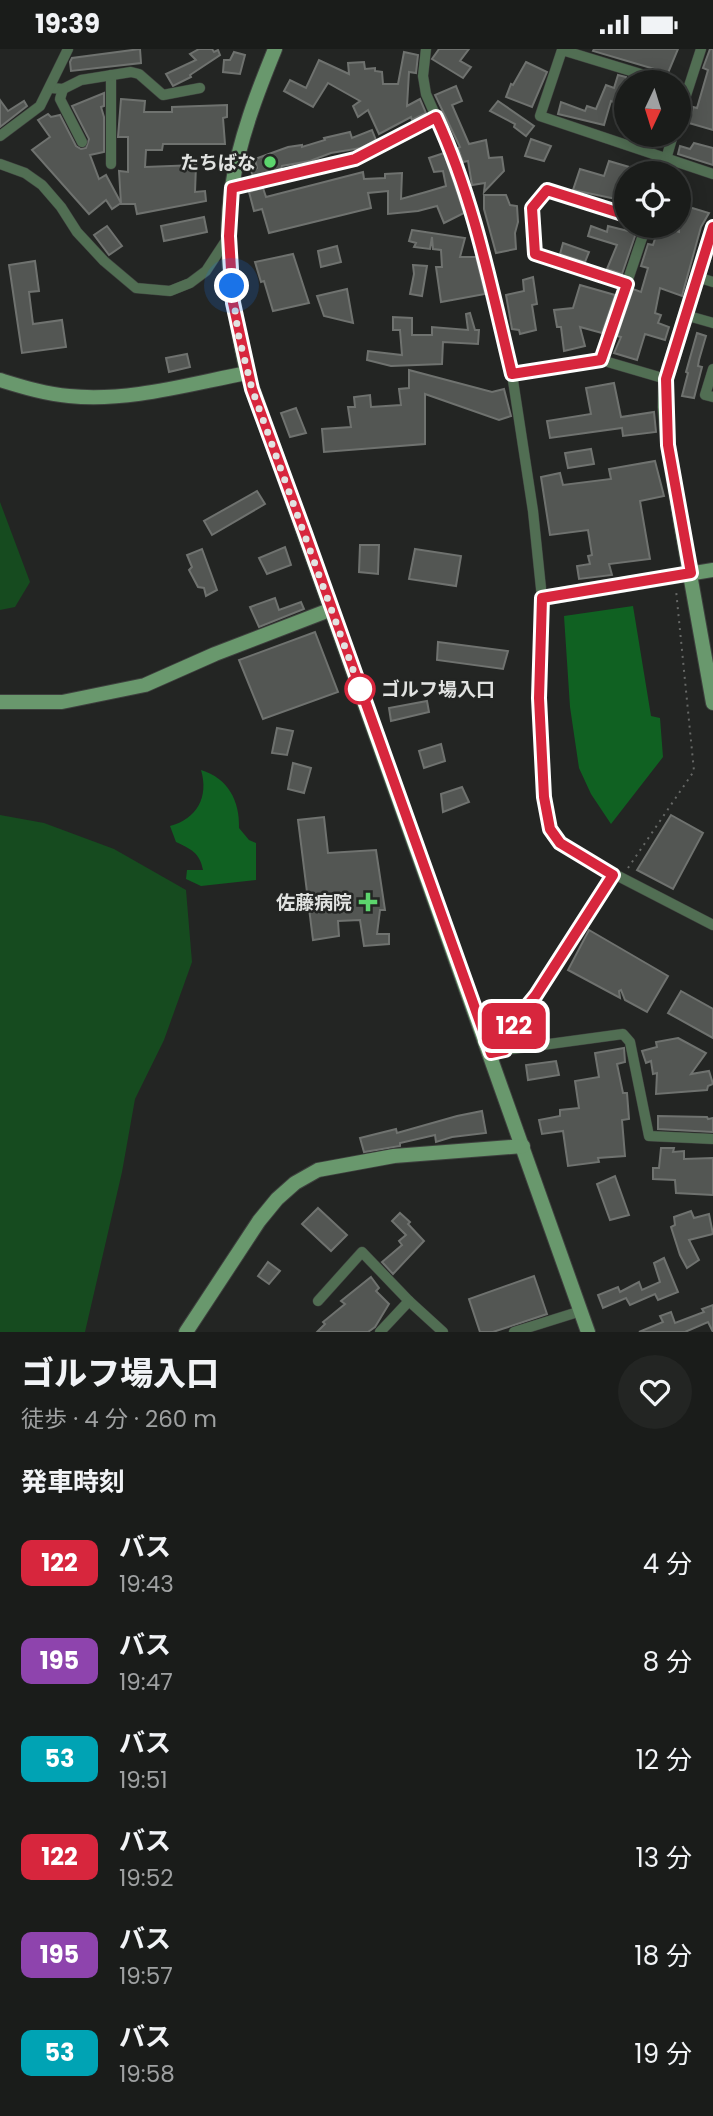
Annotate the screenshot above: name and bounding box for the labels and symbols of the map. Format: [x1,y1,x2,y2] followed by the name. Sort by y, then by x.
[614,70,691,147] north arrow
[180,149,256,176] place label: たちばな
[262,154,278,170] marker: たちばな
[214,268,249,303] your location
[345,674,375,704] marker: ゴルフ場入口
[381,676,495,703] place label: ゴルフ場入口
[276,889,352,916] place label: 佐藤病院
[358,892,378,912] marker: 佐藤病院
[474,1003,554,1049] line badge: 122

